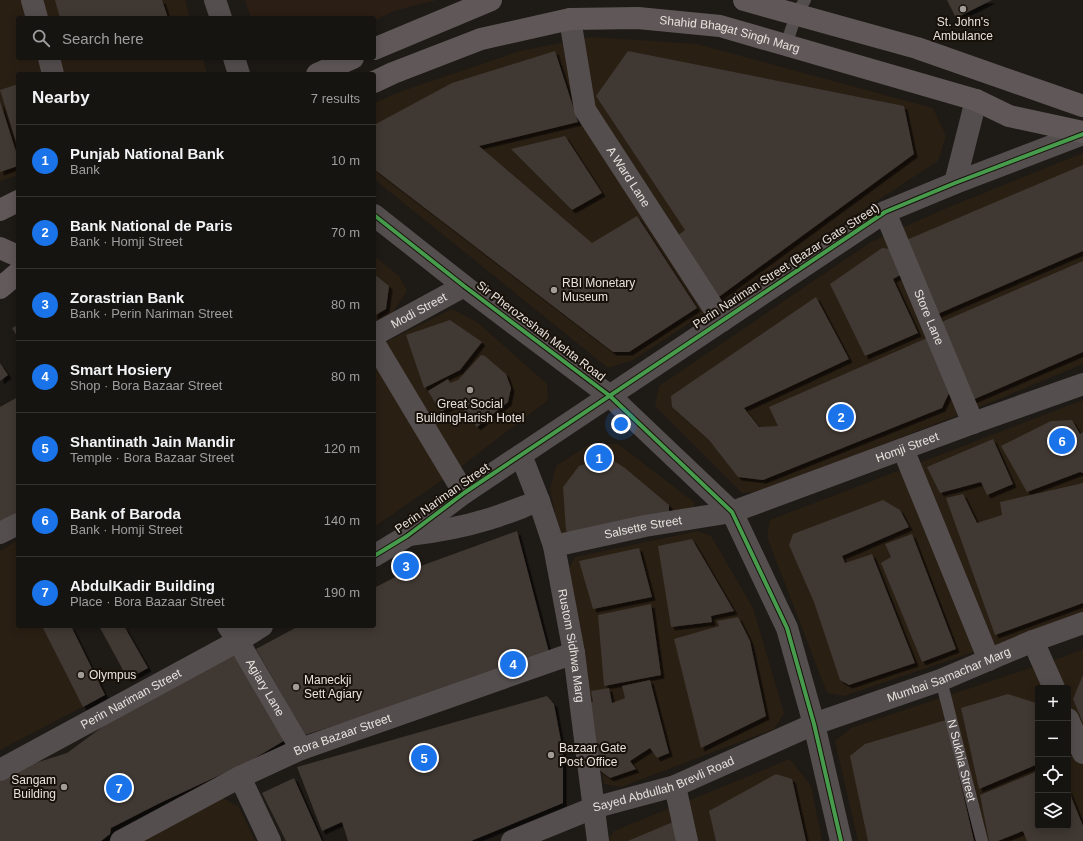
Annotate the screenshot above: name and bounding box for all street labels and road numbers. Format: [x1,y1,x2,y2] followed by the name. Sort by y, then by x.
[659,13,802,56] street label: Shahid Bhagat Singh Marg
[604,144,653,210] street label: A Ward Lane
[690,200,882,332] street label: Perin Nariman Street (Bazar Gate Street)
[474,278,608,384] street label: Sir Pherozeshah Mehta Road
[911,287,947,347] street label: Store Lane
[388,289,450,331] street label: Modi Street
[874,429,941,465] street label: Homji Street
[392,460,492,536] street label: Perin Nariman Street
[603,513,684,542] street label: Salsette Street
[555,588,587,703] street label: Rustom Sidhwa Marg
[885,644,1013,705] street label: Mumbai Samachar Marg
[243,656,288,719] street label: Agiary Lane
[78,666,184,732] street label: Perin Nariman Street
[291,711,393,758] street label: Bora Bazaar Street
[944,718,979,804] street label: N Sukhia Street
[591,753,736,815] street label: Sayed Abdullah Brevli Road

